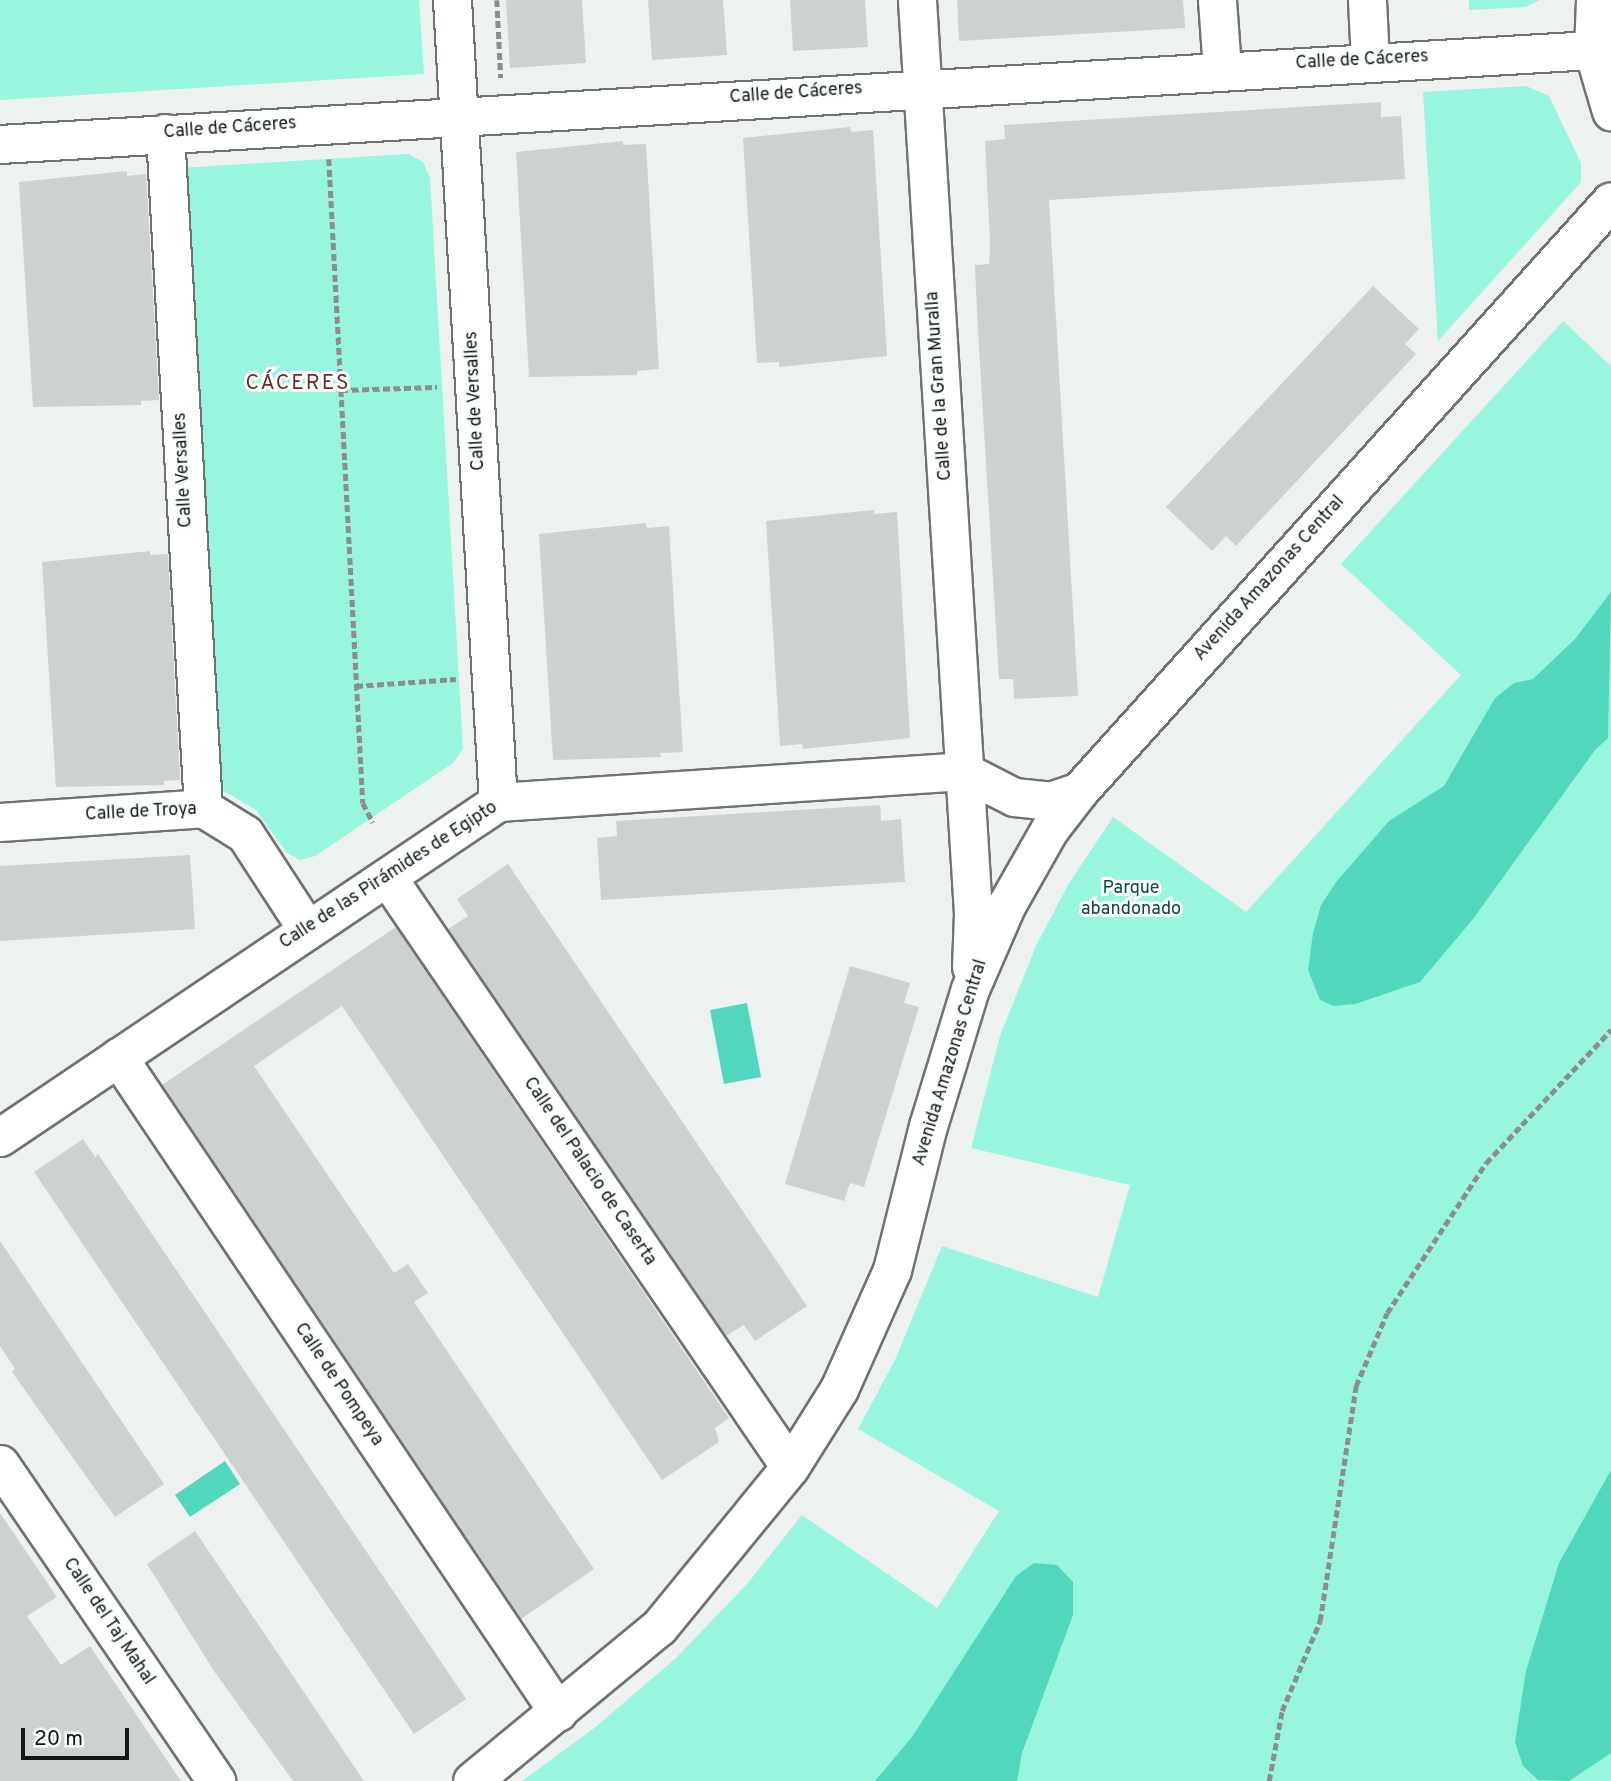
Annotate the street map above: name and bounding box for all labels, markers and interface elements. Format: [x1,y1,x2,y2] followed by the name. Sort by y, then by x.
[1295,47,1429,75] street label: Calle de Cáceres
[729,79,863,109] street label: Calle de Cáceres
[163,114,297,144] street label: Calle de Cáceres
[923,291,957,481] street label: Calle de la Gran Muralla
[462,330,490,472] street label: Calle de Versalles
[246,371,350,397] district label: CÁCERES
[170,411,198,529] street label: Calle Versalles
[1190,492,1350,666] street label: Avenida Amazonas Central
[276,797,502,955] street label: Calle de las Pirámides de Egipto
[84,799,198,827] street label: Calle de Troya
[1081,879,1181,922] park label: Parque abandonado
[909,957,993,1169] street label: Avenida Amazonas Central
[518,1074,660,1270] street label: Calle del Palacio de Caserta
[289,1319,387,1451] street label: Calle de Pompeya
[57,1554,159,1690] street label: Calle del Taj Mahal
[24,1714,133,1758] scale bar
[34,1726,83,1753] text: 20 m

